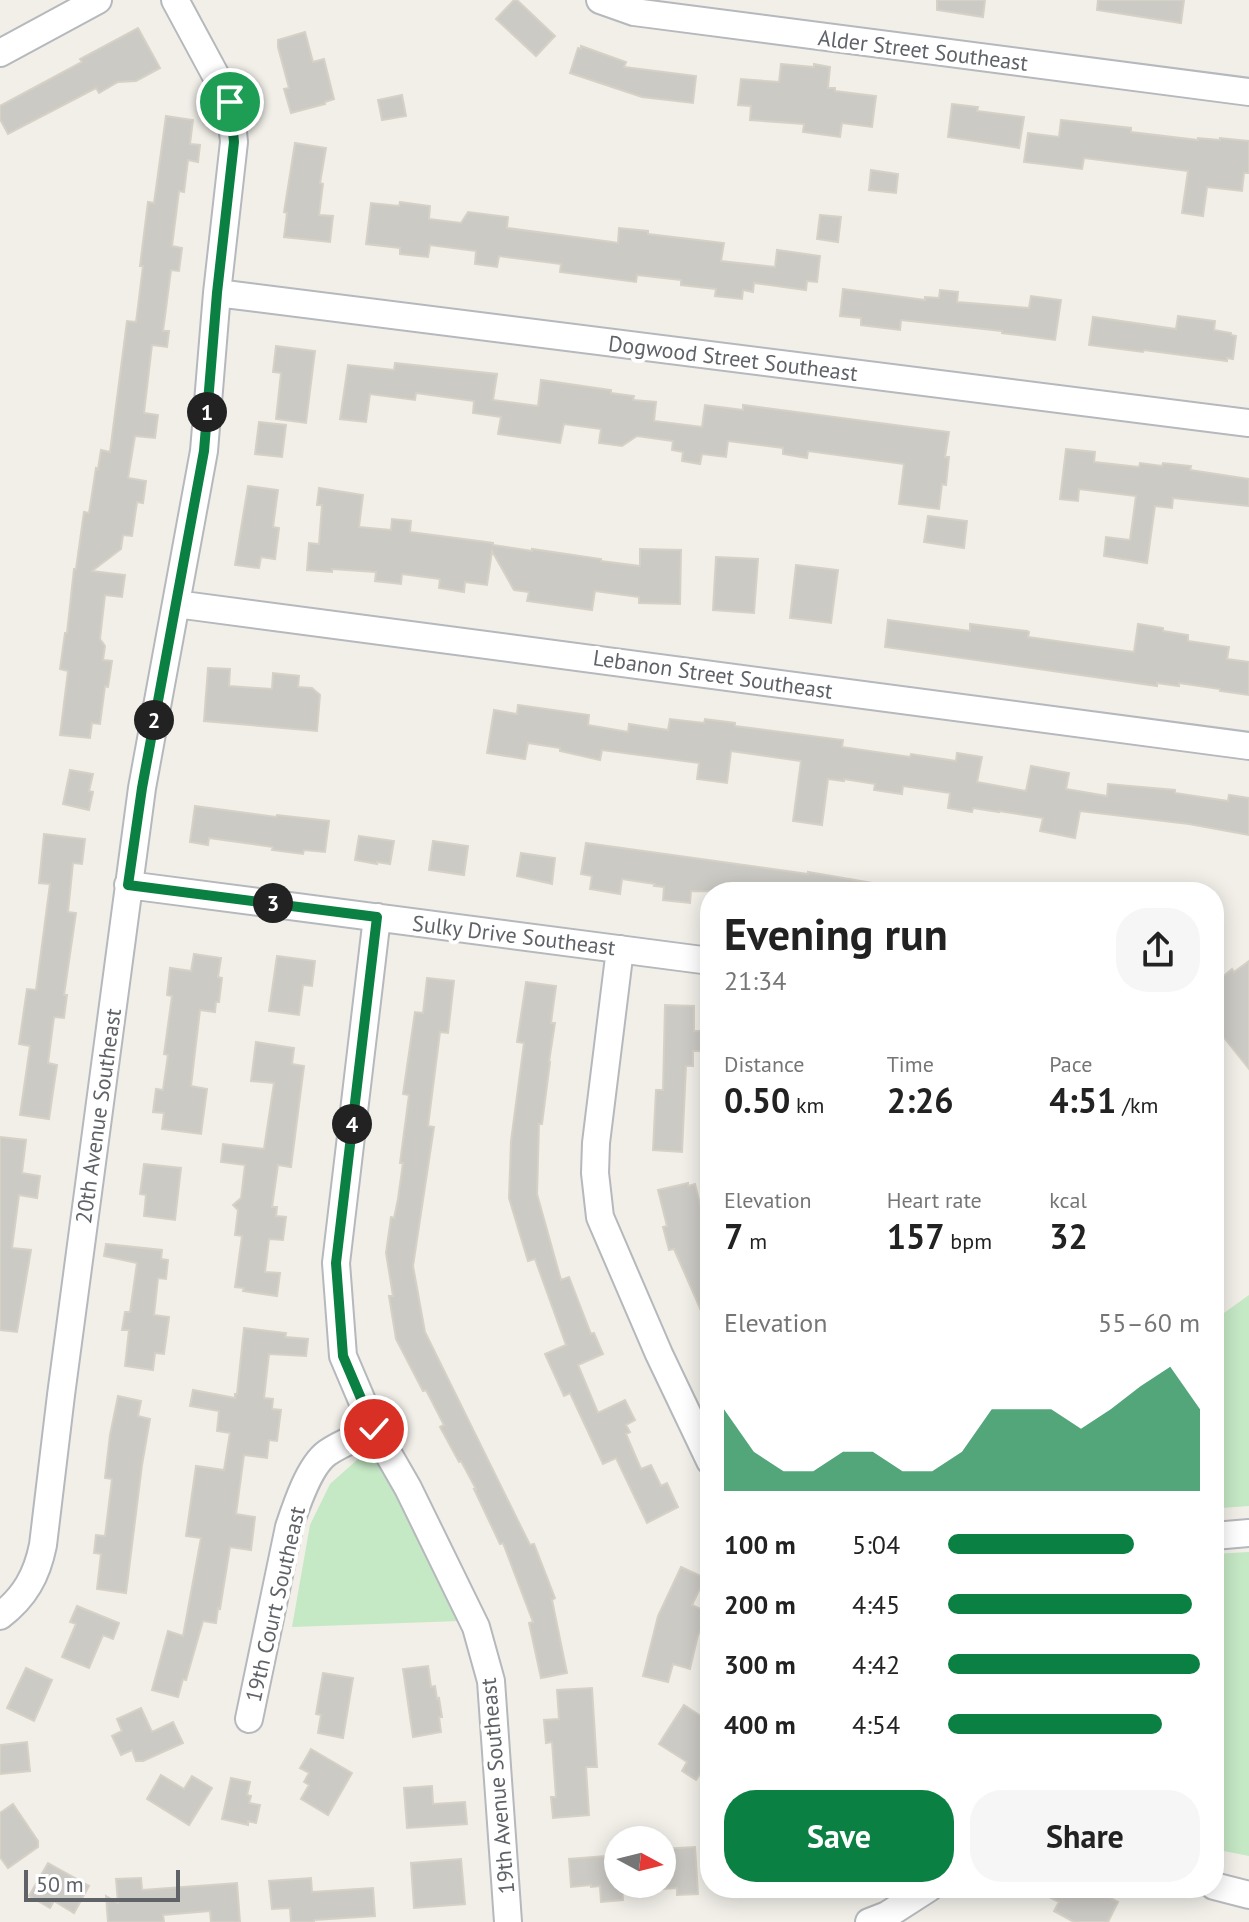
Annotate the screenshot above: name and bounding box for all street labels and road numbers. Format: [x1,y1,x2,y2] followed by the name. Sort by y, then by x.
[816,23,1030,77] street label: Alder Street Southeast
[607,329,860,387] street label: Dogwood Street Southeast
[591,643,835,705] street label: Lebanon Street Southeast
[411,909,618,961] street label: Sulky Drive Southeast
[69,1006,127,1225] street label: 20th Avenue Southeast
[239,1503,311,1705] street label: 19th Court Southeast
[474,1676,520,1895] street label: 19th Avenue Southeast

